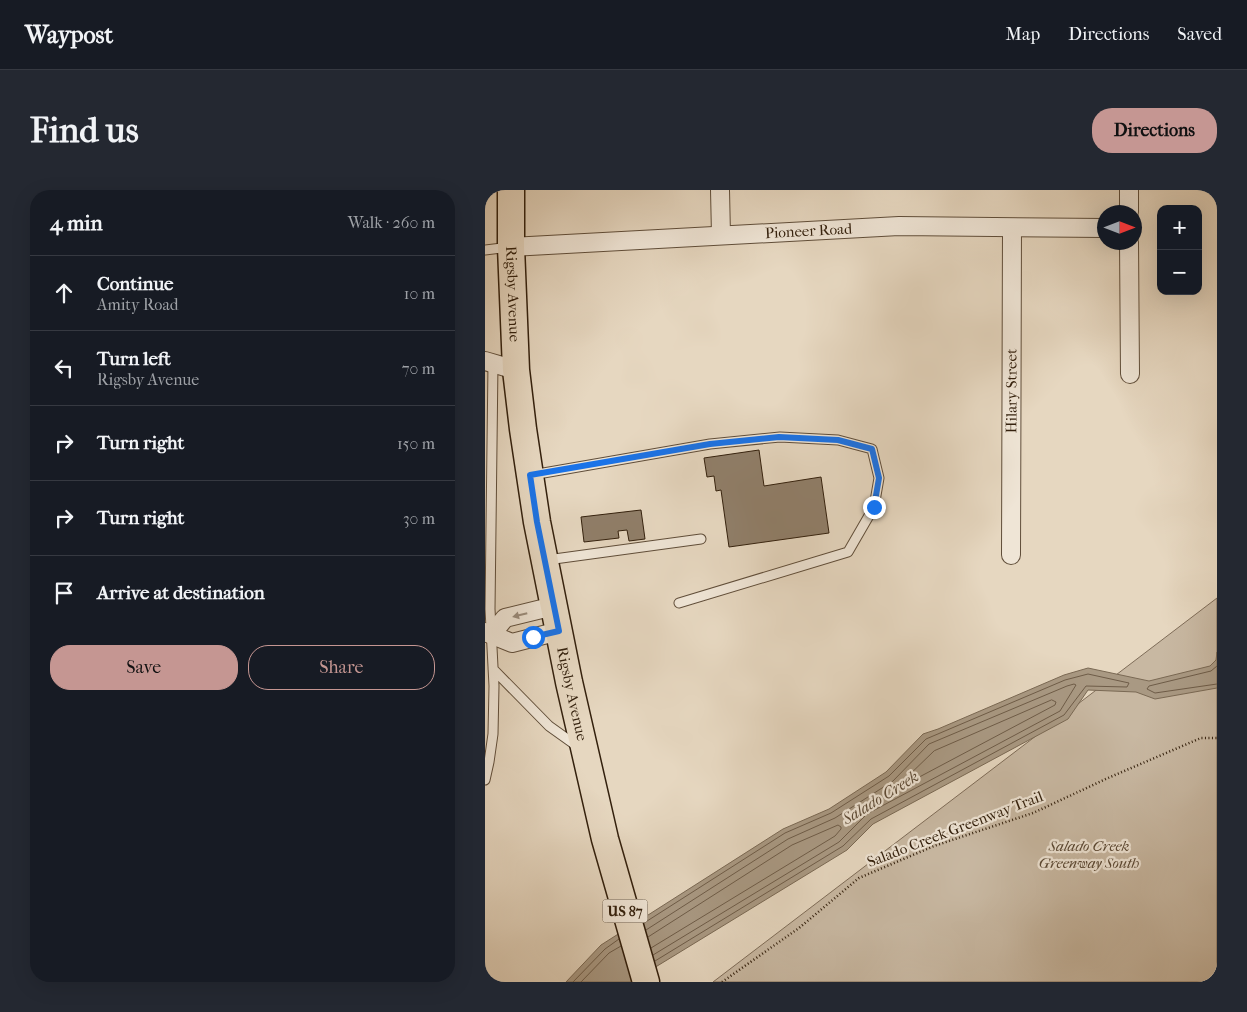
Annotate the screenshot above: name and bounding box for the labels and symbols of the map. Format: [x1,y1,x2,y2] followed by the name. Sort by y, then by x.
[1097,205,1142,250] north arrow
[764,220,854,242] street label: Pioneer Road
[502,246,524,343] street label: Rigsby Avenue
[1002,348,1021,433] street label: Hilary Street
[863,496,886,519] route end
[512,611,527,619] one-way arrow
[522,626,545,649] route start
[553,645,591,743] street label: Rigsby Avenue
[838,766,922,829] water label: Salado Creek
[865,787,1045,871] street label: Salado Creek Greenway Trail
[1039,837,1140,872] park label: Salado Creek Greenway South
[603,899,647,922] road number: US 87

